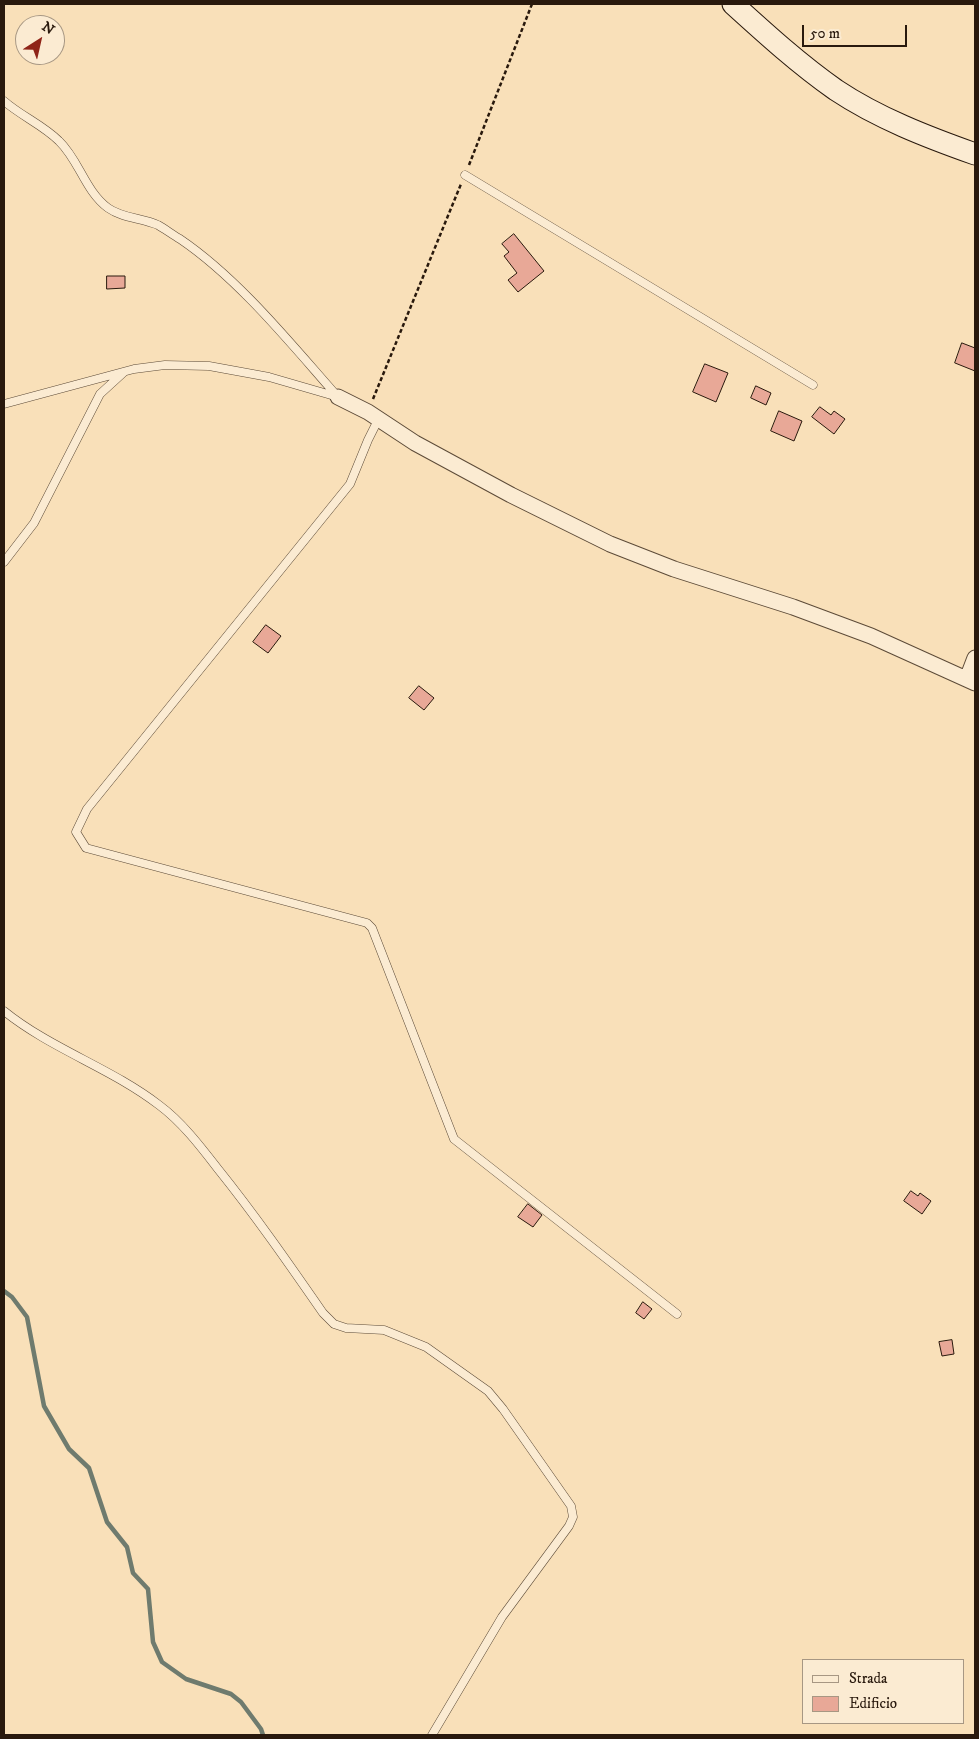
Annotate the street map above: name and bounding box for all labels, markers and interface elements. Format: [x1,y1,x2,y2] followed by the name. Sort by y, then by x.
[15,15,65,65] north arrow
[804,15,909,47] scale bar
[38,18,58,39] text: N
[810,24,840,43] text: 50 m
[802,1659,964,1724] legend
[849,1669,887,1688] text: Strada
[849,1694,897,1713] text: Edificio

